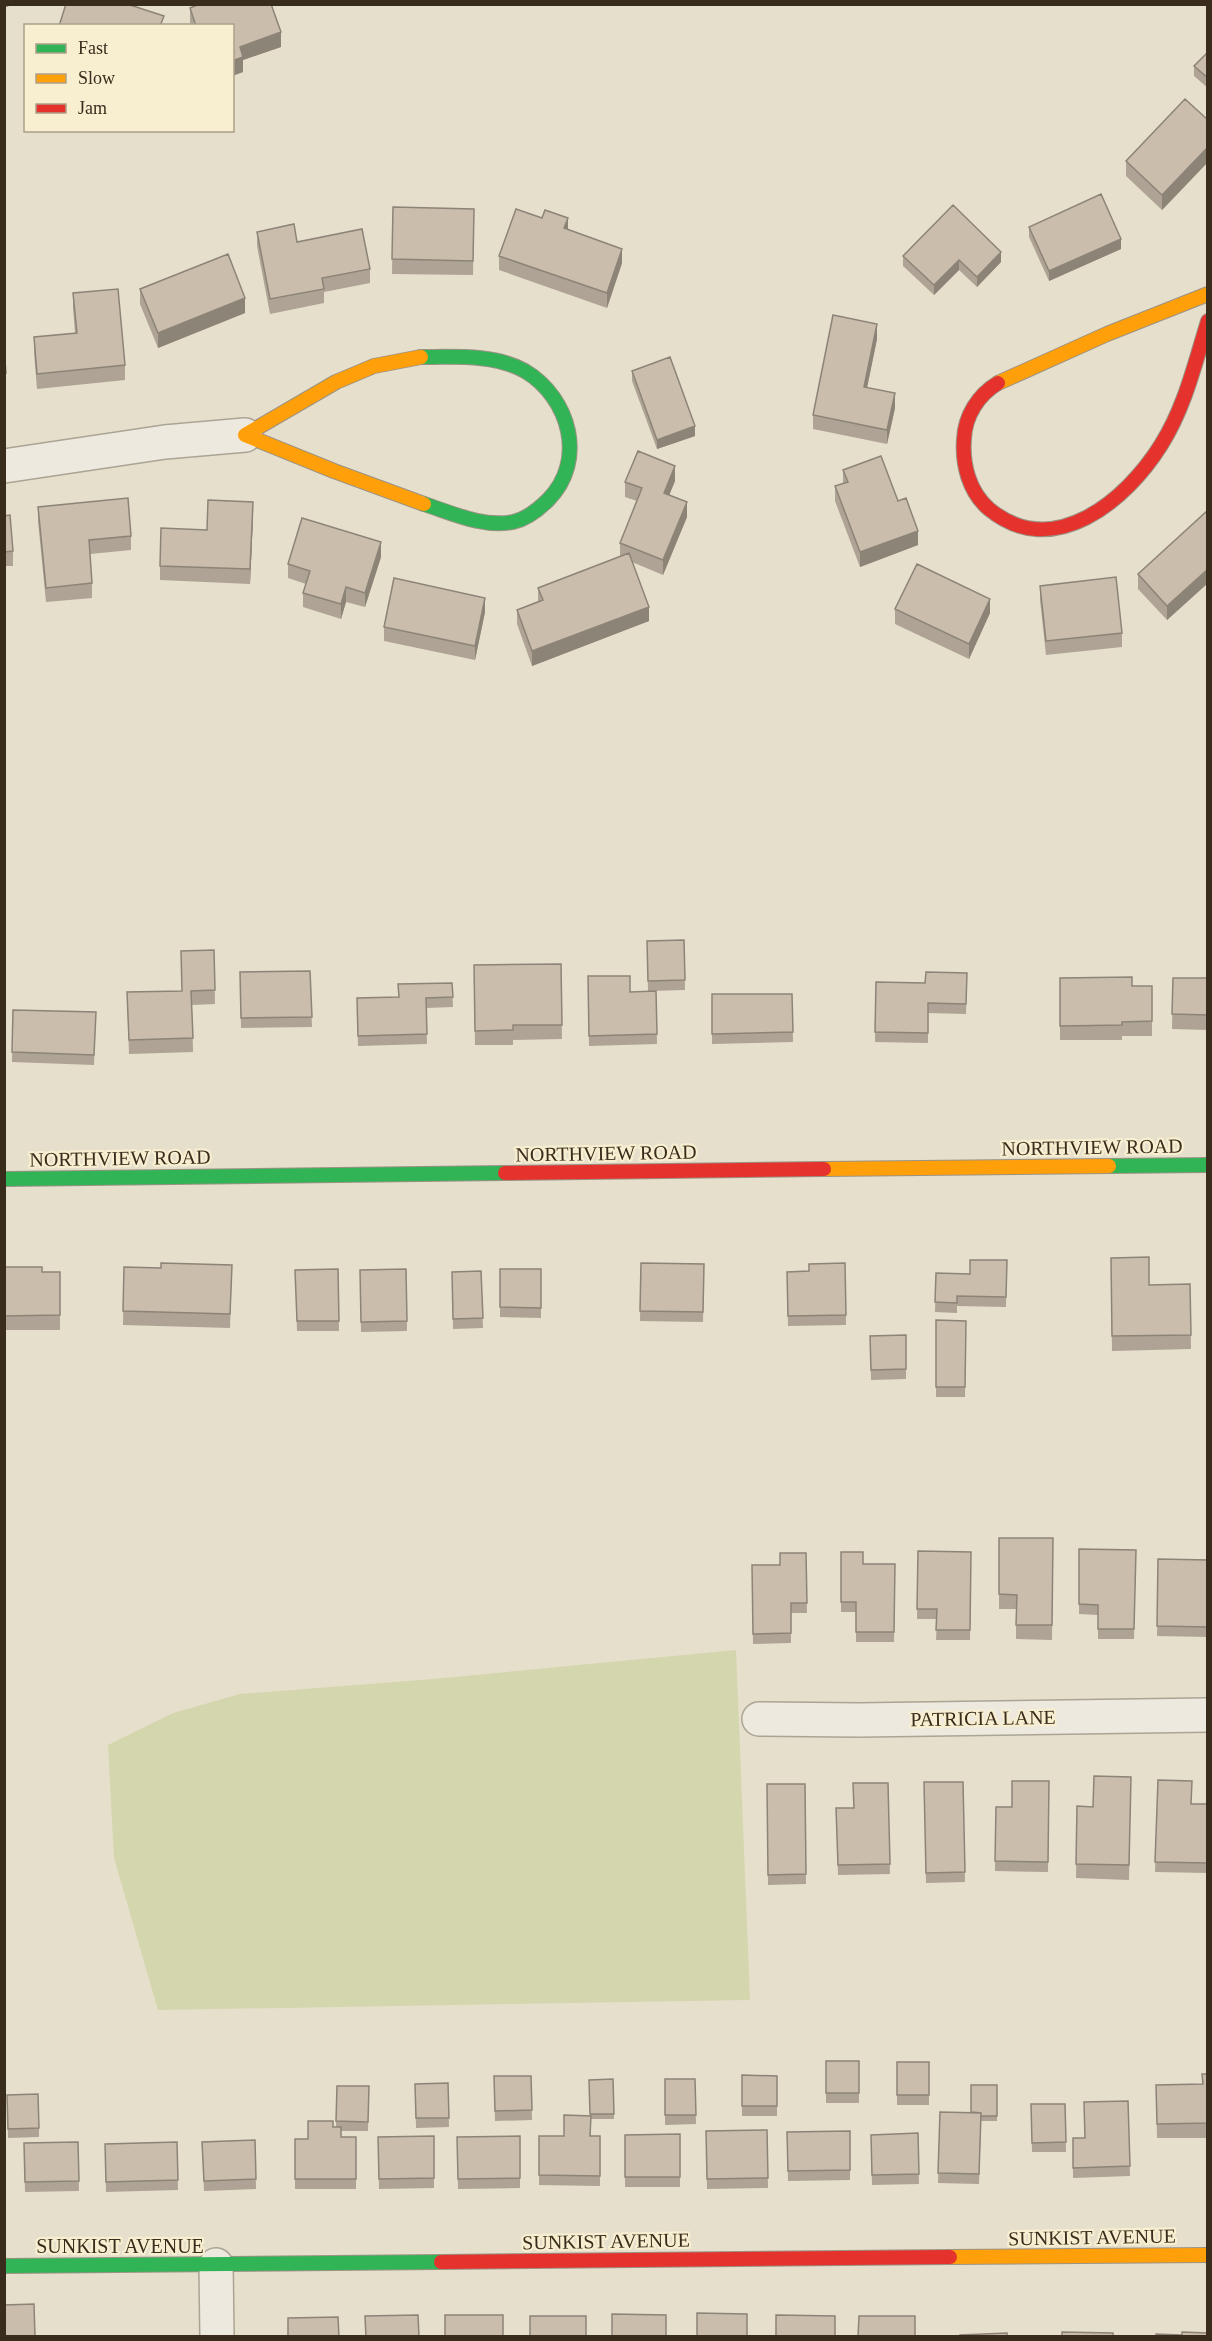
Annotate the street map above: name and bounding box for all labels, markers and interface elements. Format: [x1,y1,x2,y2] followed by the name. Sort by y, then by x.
[24,24,234,132] legend
[78,38,108,58] text: Fast
[78,68,115,88] text: Slow
[78,98,107,118] text: Jam
[1001,1134,1183,1160] street label: NORTHVIEW ROAD
[515,1140,697,1166] street label: NORTHVIEW ROAD
[29,1145,211,1171] street label: NORTHVIEW ROAD
[910,1706,1056,1730] street label: PATRICIA LANE
[1008,2225,1176,2249] street label: SUNKIST AVENUE
[522,2229,690,2253] street label: SUNKIST AVENUE
[36,2235,204,2257] street label: SUNKIST AVENUE

